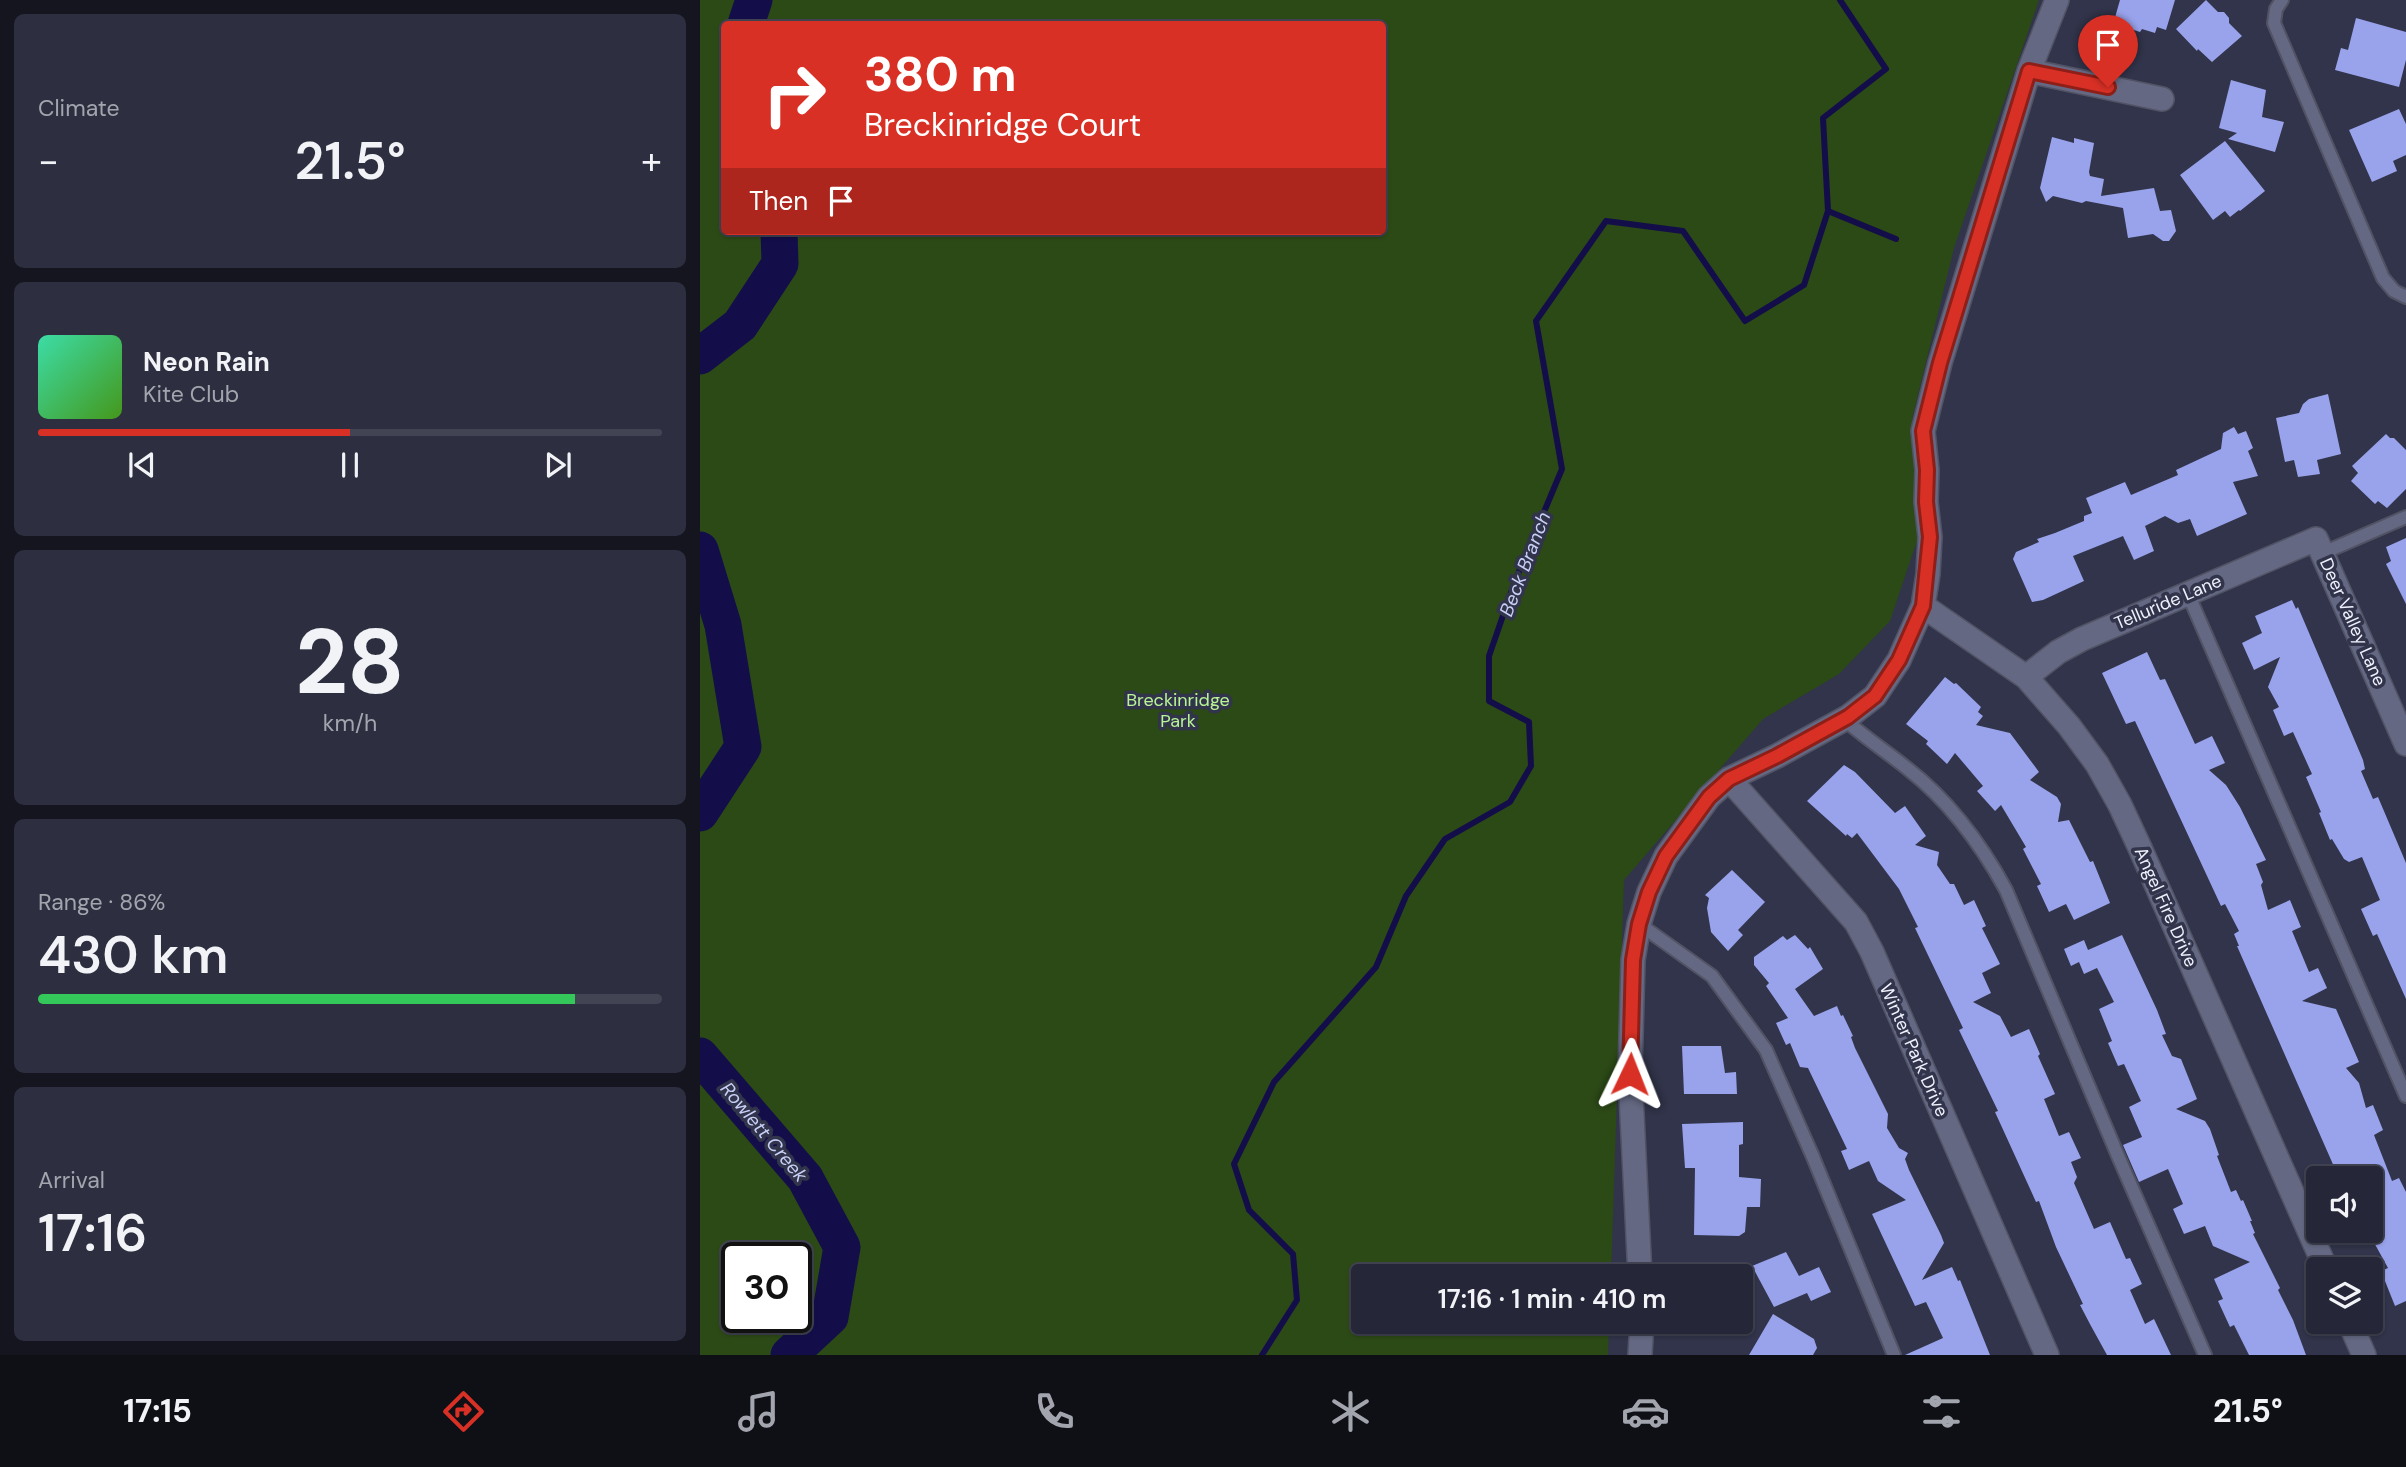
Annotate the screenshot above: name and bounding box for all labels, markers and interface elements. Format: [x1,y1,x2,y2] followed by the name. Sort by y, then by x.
[2078,15,2138,87] pin
[2089,26,2127,64] icon: arrive
[864,42,1017,106] text: 380 m
[749,49,840,140] icon: right
[38,93,120,123] text: Climate
[864,104,1141,146] text: Breckinridge Court
[294,127,406,195] text: 21.5°
[38,136,59,186] text: −
[641,136,662,186] text: +
[822,182,860,220] icon: arrive
[749,184,808,218] text: Then
[143,345,270,379] text: Neon Rain
[143,379,239,409] text: Kite Club
[123,446,161,484] icon: previous
[331,446,369,484] icon: pause
[539,446,577,484] icon: next
[1494,508,1556,620] water label: Beck Branch
[2314,554,2392,690] street label: Deer Valley Lane
[2111,569,2225,635] street label: Telluride Lane
[295,603,405,721] text: 28
[1126,688,1230,733] park label: Breckinridge Park
[323,708,377,738] text: km/h
[2129,843,2203,971] street label: Angel Fire Drive
[38,887,165,917] text: Range · 86%
[38,921,228,989] text: 430 km
[1874,980,1954,1120] street label: Winter Park Drive
[1593,1037,1667,1111] position arrow
[715,1077,813,1187] water label: Rowlett Creek
[38,1165,105,1195] text: Arrival
[2306,1166,2383,1334] map controls
[2306,1166,2383,1243] button: sound
[38,1199,147,1267] text: 17:16
[721,1242,812,1333] speed limit sign: 30
[2306,1257,2383,1334] button: layers
[1438,1282,1666,1316] text: 17:16 · 1 min · 410 m
[439,1387,488,1436] icon: directions
[734,1387,783,1436] icon: music
[1030,1387,1079,1436] icon: phone
[1326,1387,1375,1436] icon: climate
[1621,1387,1670,1436] icon: car
[1917,1387,1966,1436] icon: filters
[123,1390,192,1432] text: 17:15
[2213,1390,2283,1432] text: 21.5°

